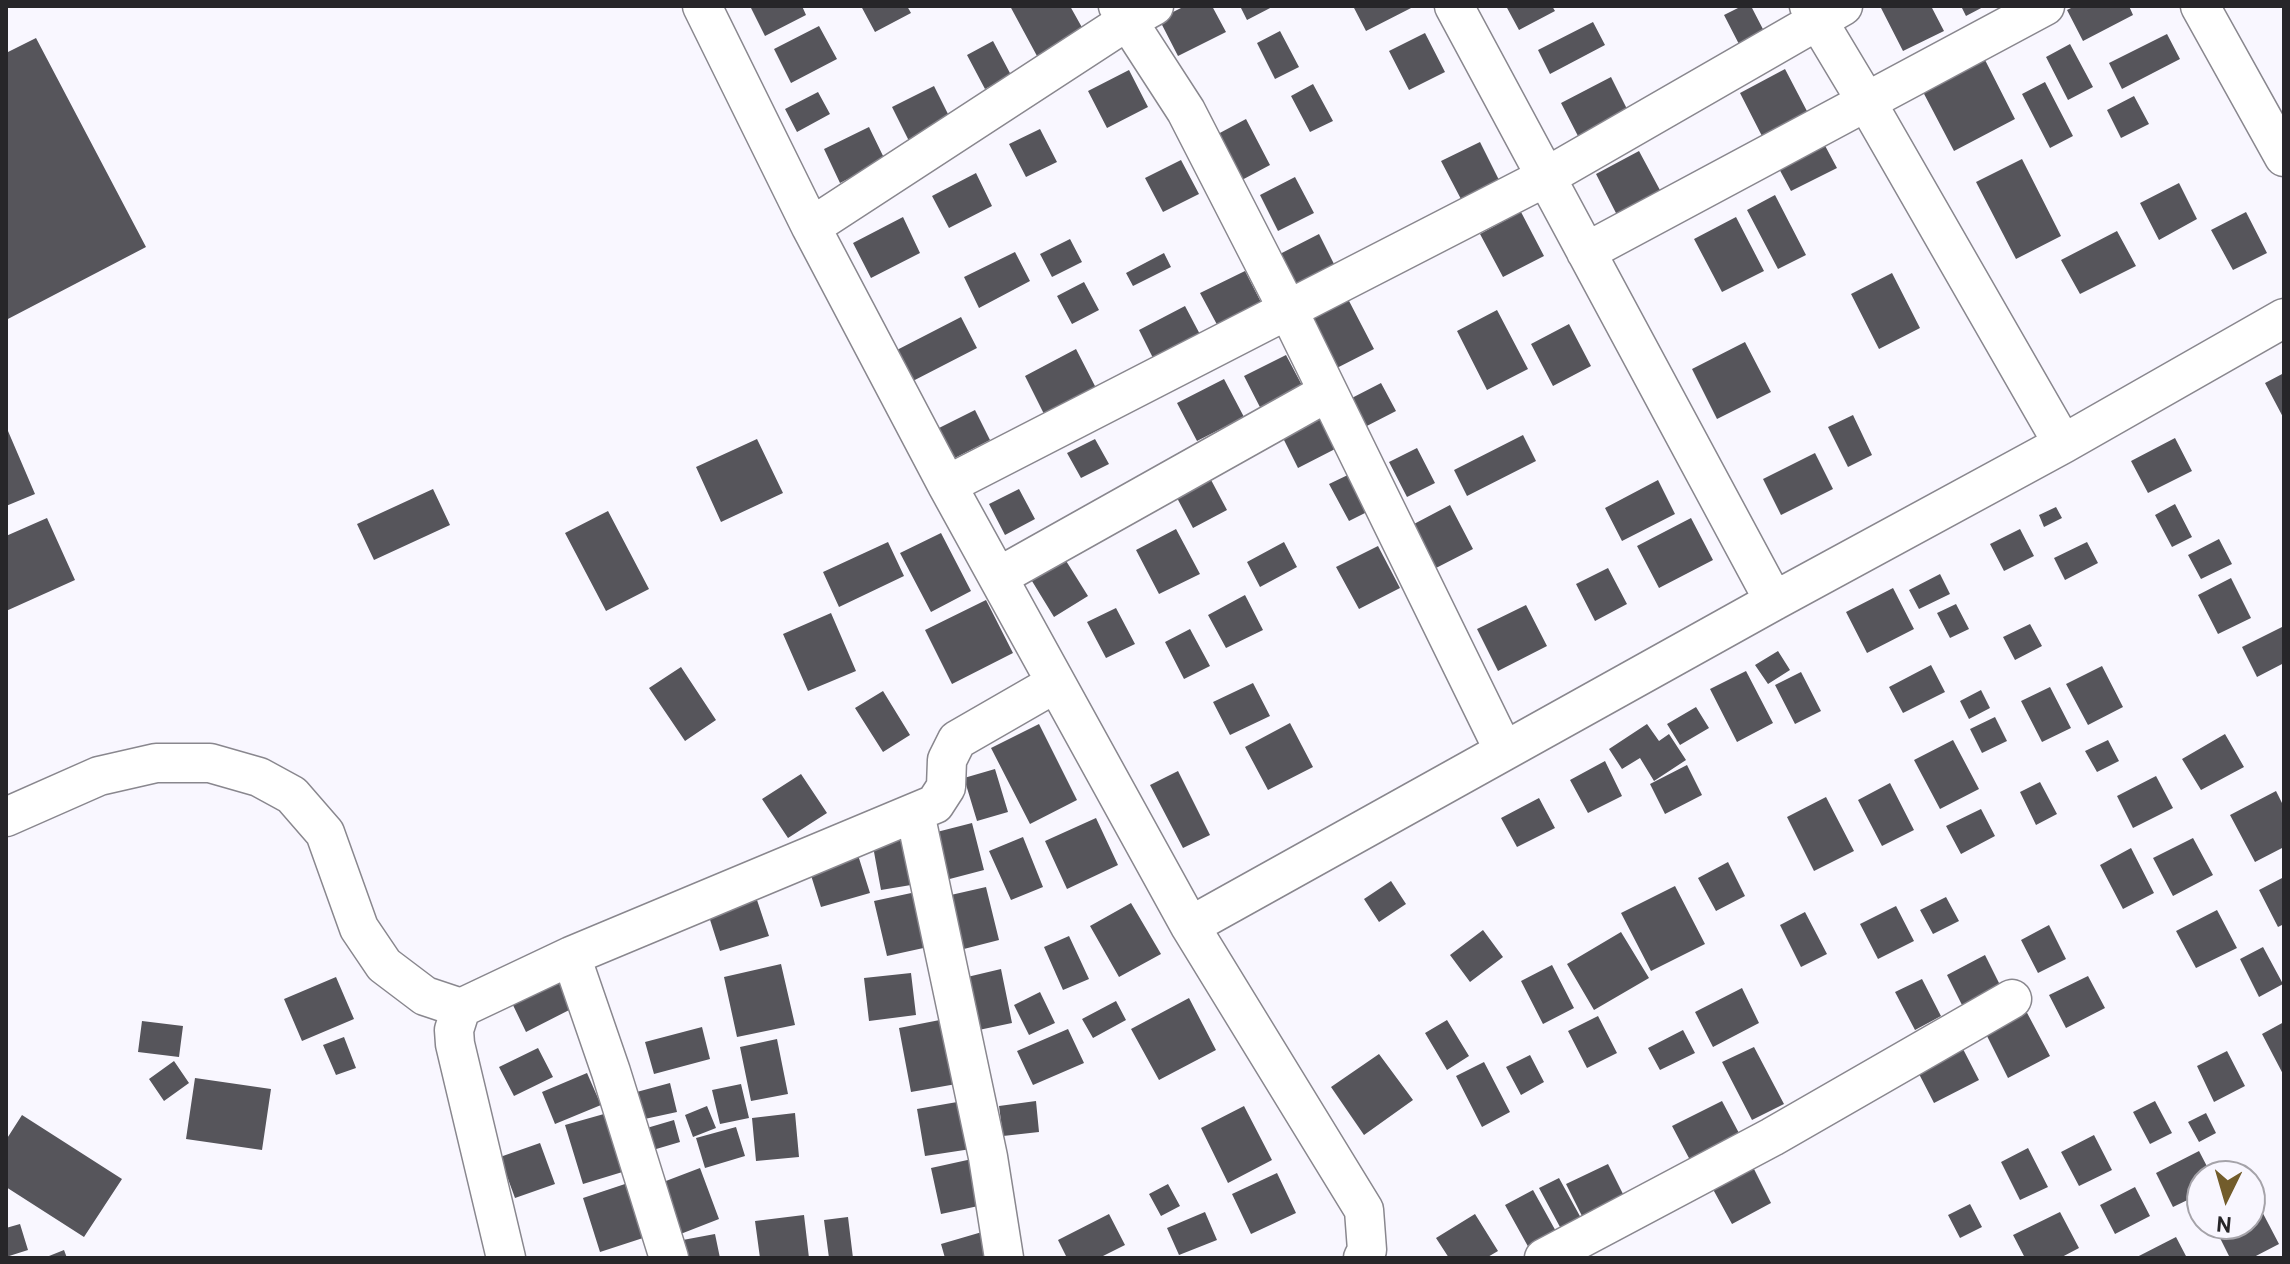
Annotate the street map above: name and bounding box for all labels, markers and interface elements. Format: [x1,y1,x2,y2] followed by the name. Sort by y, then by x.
[2186,1160,2266,1240] north arrow
[2215,1208,2233,1237] text: N

